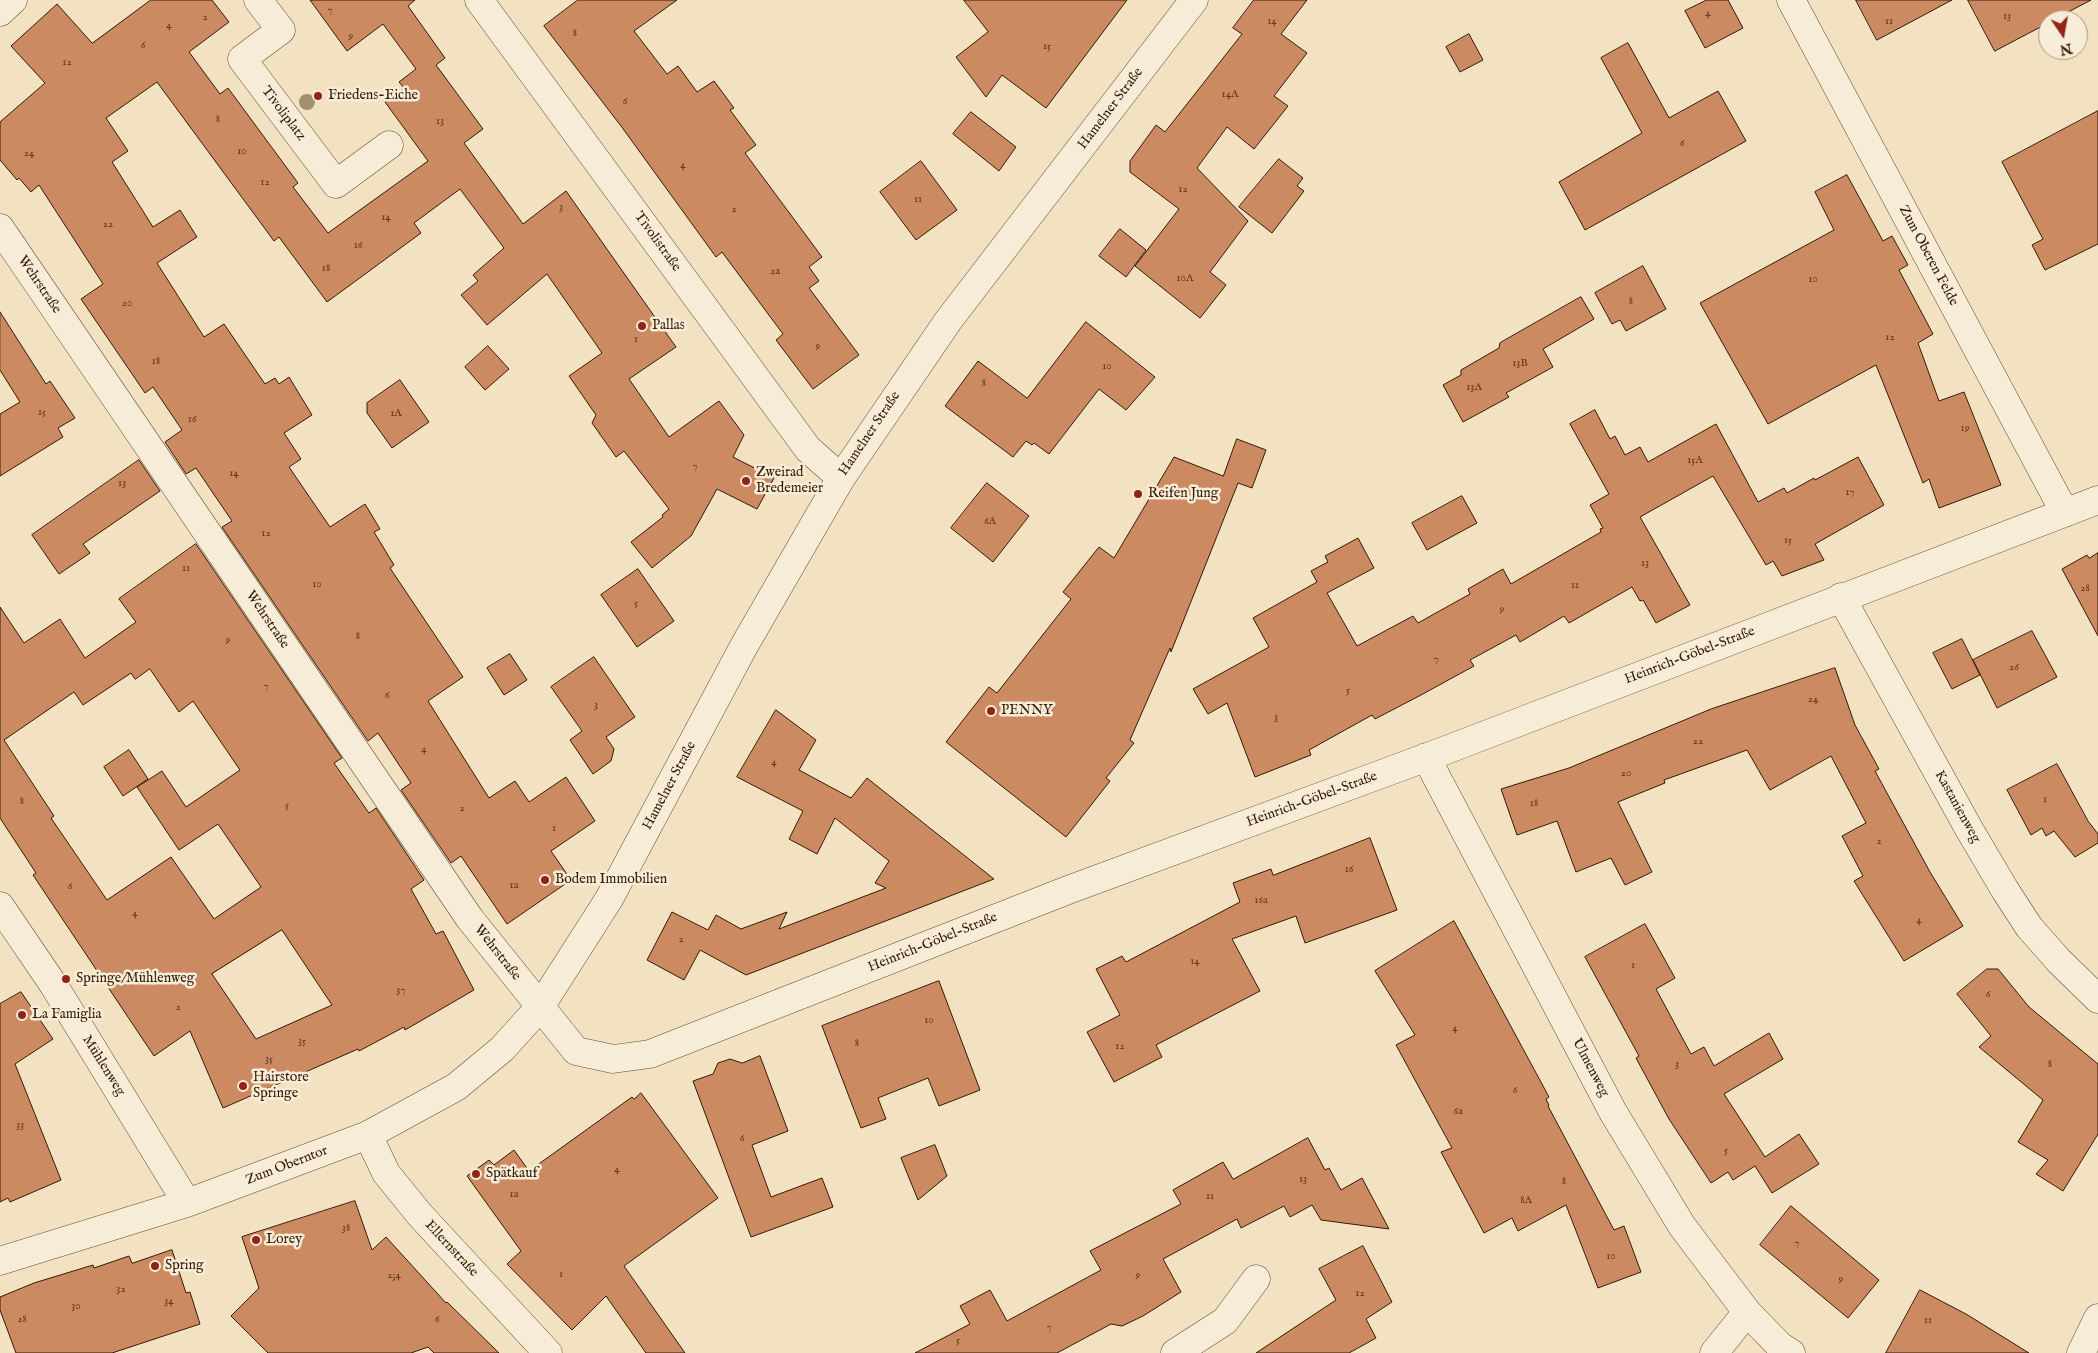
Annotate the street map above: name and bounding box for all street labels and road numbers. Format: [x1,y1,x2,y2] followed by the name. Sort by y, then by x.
[1075,65,1147,153] street label: Hamelner Straße
[257,84,309,144] street label: Tivoliplatz
[1894,203,1962,309] street label: Zum Oberen Felde
[630,209,684,275] street label: Tivolistraße
[14,253,64,317] street label: Wehrstraße
[836,389,904,479] street label: Hamelner Straße
[242,588,292,652] street label: Wehrstraße
[1623,623,1757,689] street label: Heinrich-Göbel-Straße
[640,739,700,833] street label: Hamelner Straße
[1930,768,1984,846] street label: Kastanienweg
[1244,769,1380,831] street label: Heinrich-Göbel-Straße
[866,909,1000,977] street label: Heinrich-Göbel-Straße
[470,922,524,984] street label: Wehrstraße
[78,1033,128,1099] street label: Mühlenweg
[1568,1036,1612,1100] street label: Ulmenweg
[244,1143,330,1189] street label: Zum Oberntor
[421,1217,481,1281] street label: Ellernstraße

